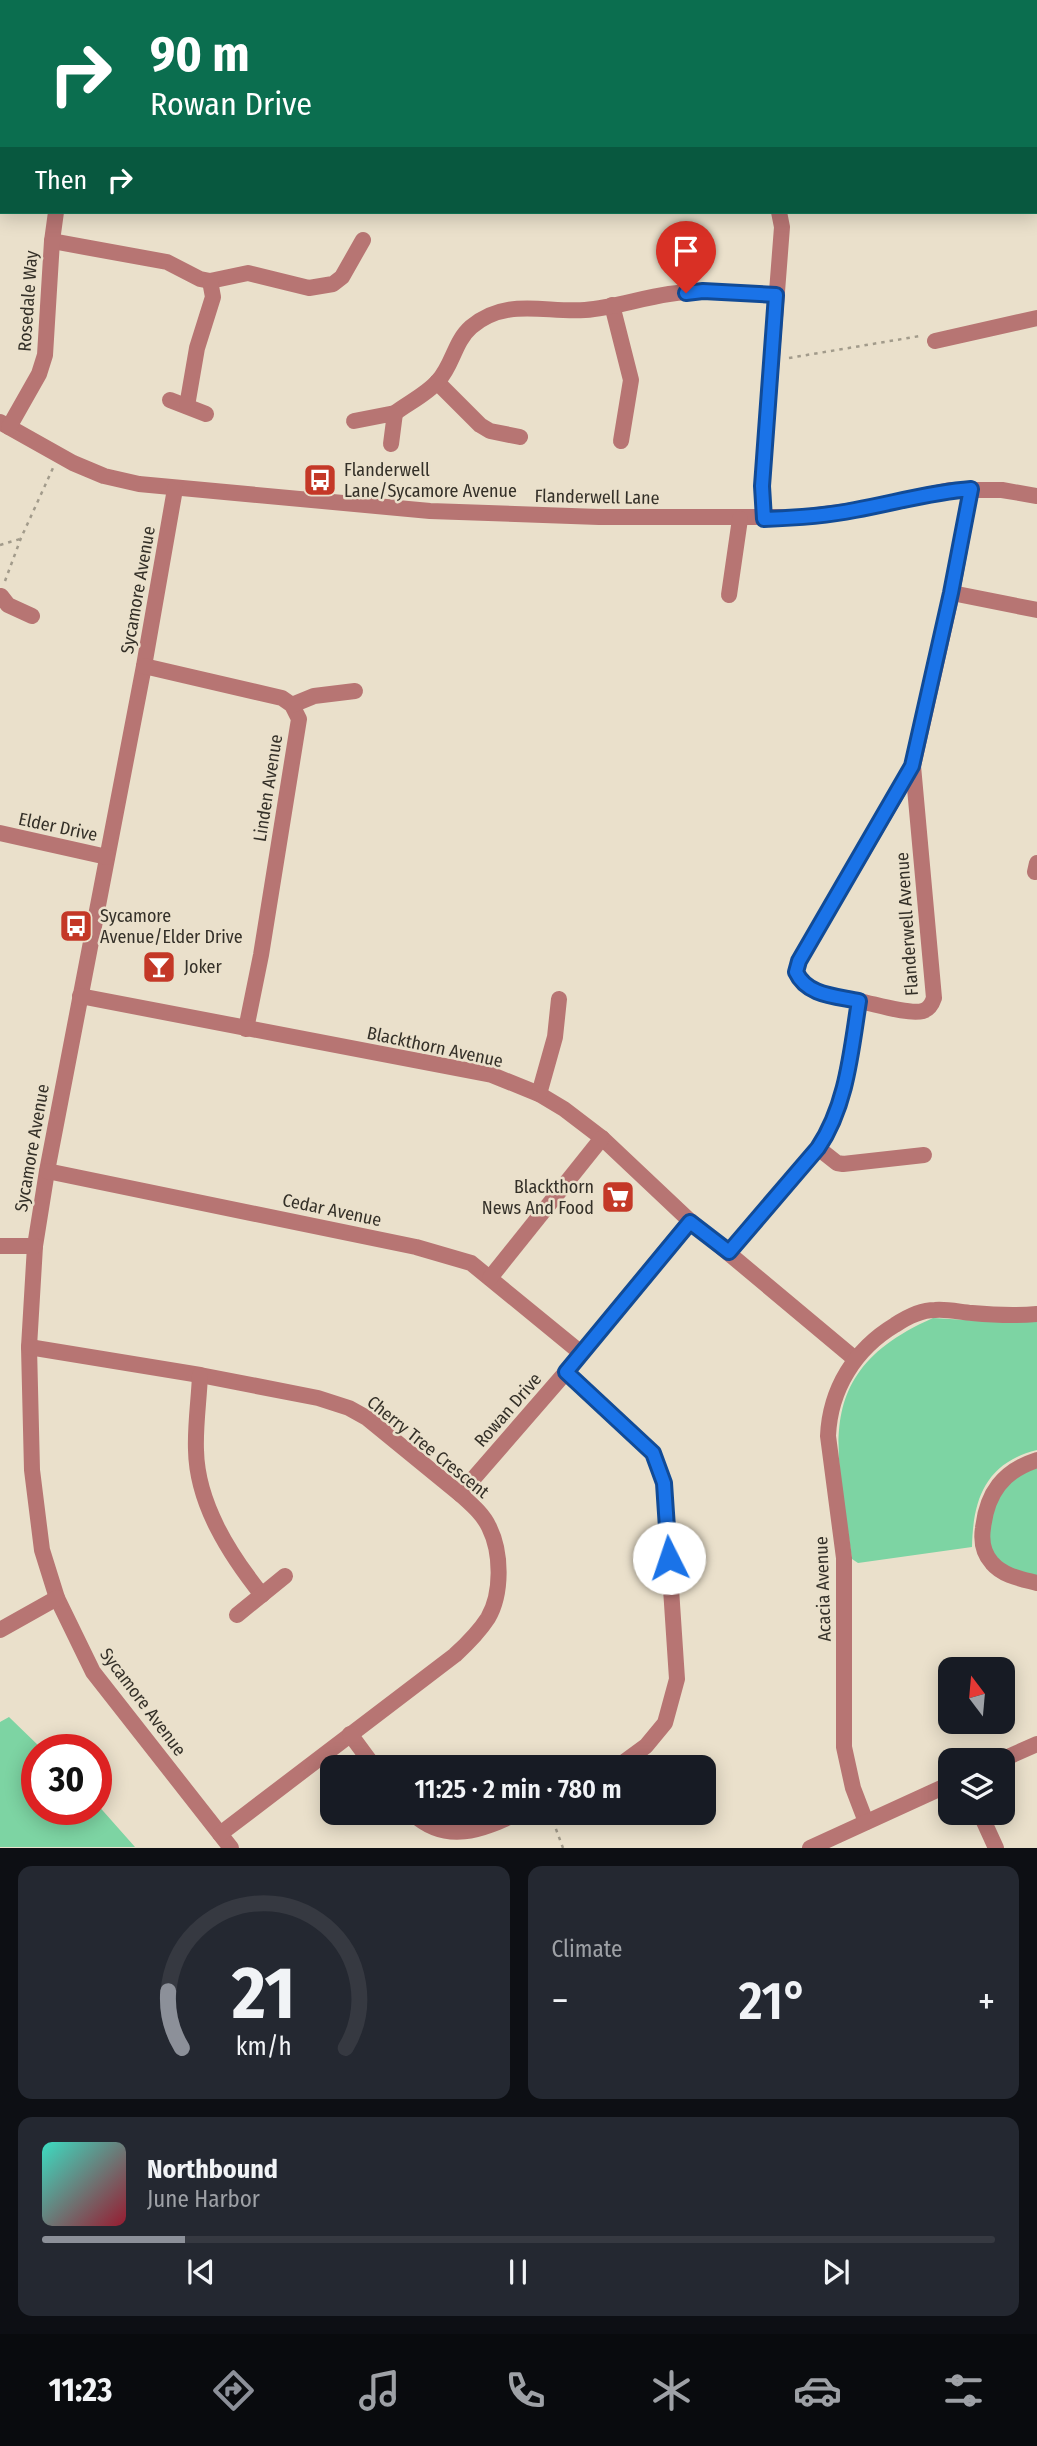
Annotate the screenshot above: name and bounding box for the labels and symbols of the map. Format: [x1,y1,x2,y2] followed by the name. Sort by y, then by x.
[656,221,716,293] pin
[13,250,43,352] street label: Rosedale Way
[344,459,517,502] place label: Flanderwell Lane/Sycamore Avenue
[301,461,339,499] bus stop icon: Flanderwell Lane/Sycamore Avenue
[534,485,660,509] street label: Flanderwell Lane
[116,524,160,656] street label: Sycamore Avenue
[249,733,287,843] street label: Linden Avenue
[17,808,100,846] street label: Elder Drive
[891,851,923,997] street label: Flanderwell Avenue
[100,905,243,948] place label: Sycamore Avenue/Elder Drive
[57,907,95,945] bus stop icon: Sycamore Avenue/Elder Drive
[140,948,178,986] bar icon: Joker
[184,956,222,978] place label: Joker
[365,1022,505,1072] street label: Blackthorn Avenue
[10,1082,54,1214] street label: Sycamore Avenue
[482,1176,594,1219] place label: Blackthorn News And Food
[599,1178,637,1216] supermarket icon: Blackthorn News And Food
[280,1189,384,1231] street label: Cedar Avenue
[470,1368,546,1452] street label: Rowan Drive
[363,1391,494,1503] street label: Cherry Tree Crescent
[632,1521,706,1595] position arrow
[810,1536,836,1642] street label: Acacia Avenue
[95,1644,191,1760] street label: Sycamore Avenue
[938,1657,1015,1734] north arrow
[21,1734,112,1825] speed limit sign: 30

